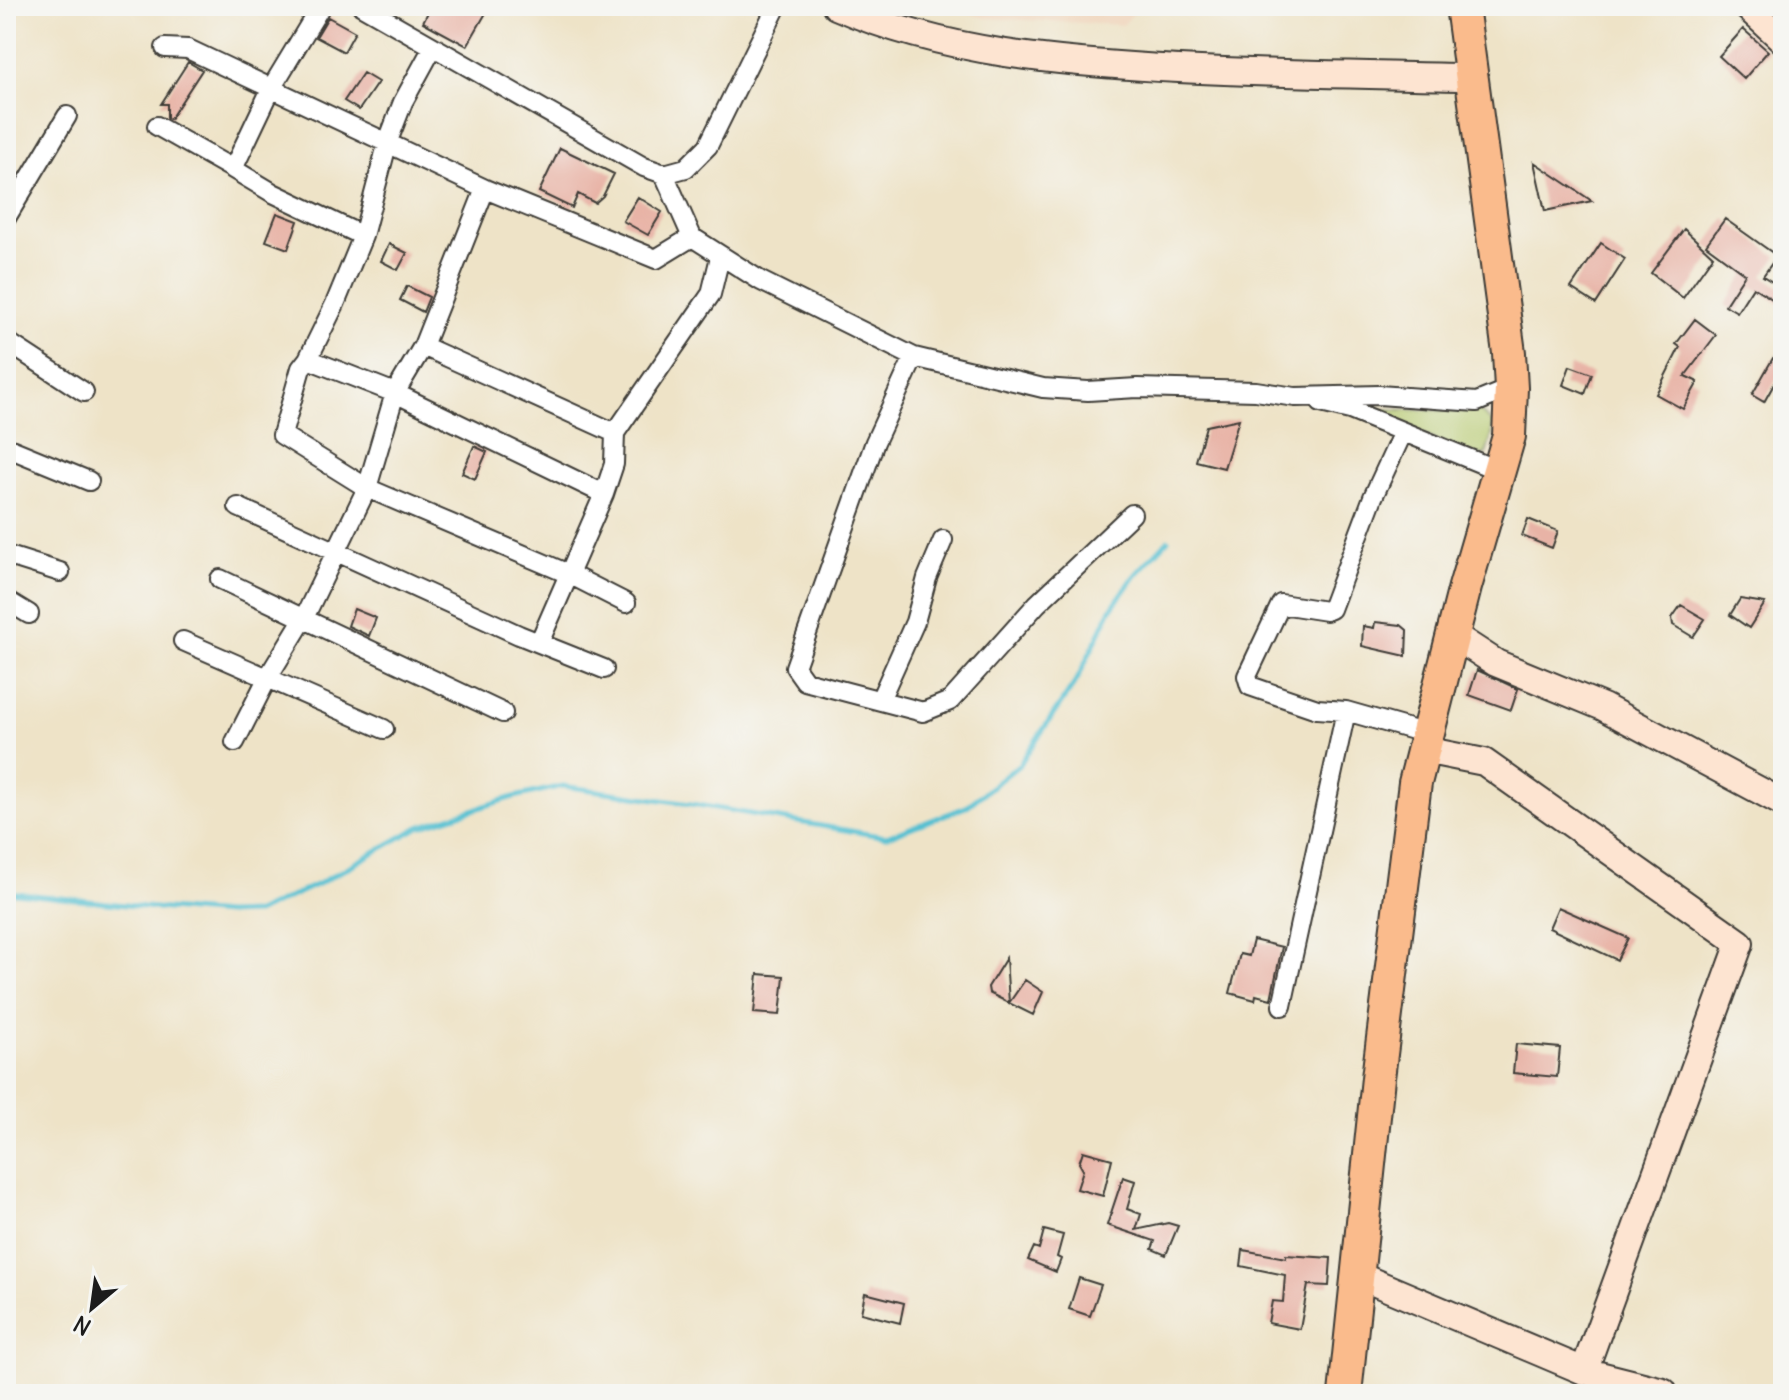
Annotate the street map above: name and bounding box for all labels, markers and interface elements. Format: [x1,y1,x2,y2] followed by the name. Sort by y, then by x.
[52,1268,132,1348] north arrow
[69,1310,96,1341] text: N

